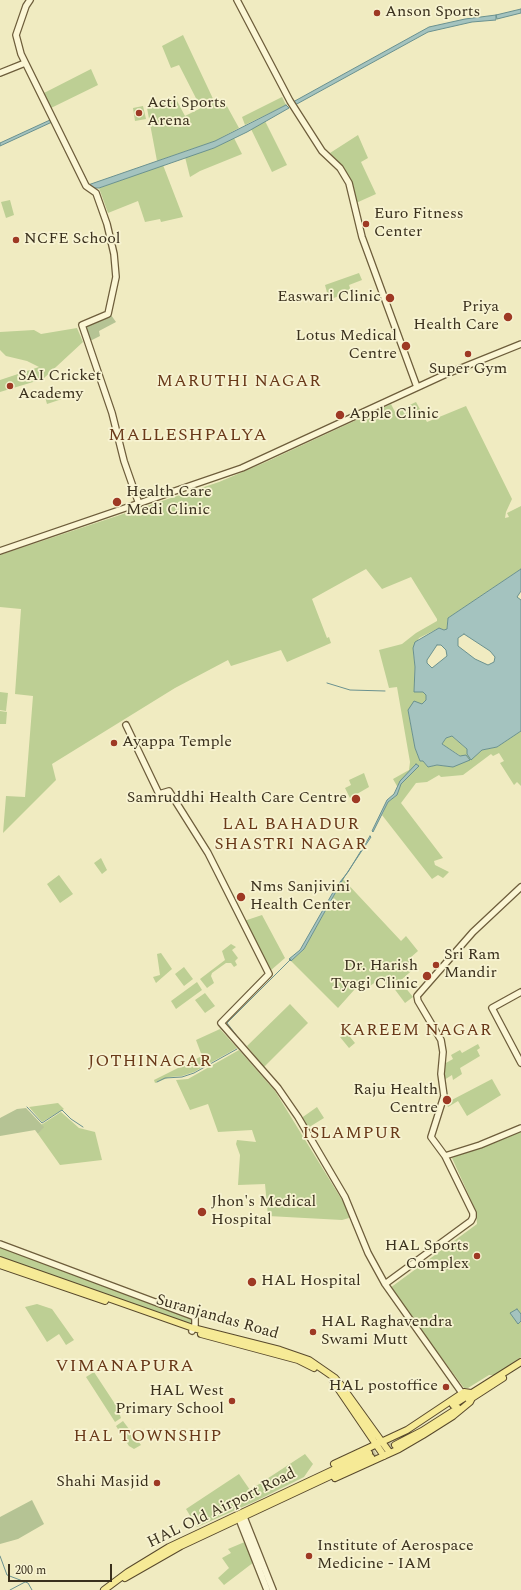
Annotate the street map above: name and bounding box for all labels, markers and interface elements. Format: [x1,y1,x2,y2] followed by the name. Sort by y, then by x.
[385,3,480,23] place label: Anson Sports
[372,8,382,18] marker: Anson Sports
[147,94,226,132] place label: Acti Sports Arena
[134,108,144,118] marker: Acti Sports Arena
[374,205,464,243] place label: Euro Fitness Center
[361,219,371,229] marker: Euro Fitness Center
[24,230,121,250] place label: NCFE School
[11,235,21,245] marker: NCFE School
[277,288,381,308] place label: Easwari Clinic
[384,292,396,304] marker: Easwari Clinic
[413,298,499,336] place label: Priya Health Care
[502,311,514,323] marker: Priya Health Care
[296,327,397,365] place label: Lotus Medical Centre
[400,340,412,352] marker: Lotus Medical Centre
[463,349,473,359] marker: Super Gym
[429,360,507,380] place label: Super Gym
[18,367,101,405] place label: SAI Cricket Academy
[157,373,321,393] district label: MARUTHI NAGAR
[5,381,15,391] marker: SAI Cricket Academy
[349,405,439,425] place label: Apple Clinic
[334,409,346,421] marker: Apple Clinic
[108,425,268,447] district label: MALLESHPALYA
[126,483,212,521] place label: Health Care Medi Clinic
[111,496,123,508] marker: Health Care Medi Clinic
[122,733,232,753] place label: Ayappa Temple
[109,738,119,748] marker: Ayappa Temple
[127,789,347,809] place label: Samruddhi Health Care Centre
[350,793,362,805] marker: Samruddhi Health Care Centre
[214,816,368,856] district label: LAL BAHADUR SHASTRI NAGAR
[250,878,351,916] place label: Nms Sanjivini Health Center
[235,891,247,903] marker: Nms Sanjivini Health Center
[444,946,500,984] place label: Sri Ram Mandir
[331,957,418,995] place label: Dr. Harish Tyagi Clinic
[431,960,441,970] marker: Sri Ram Mandir
[421,970,433,982] marker: Dr. Harish Tyagi Clinic
[340,1022,492,1042] district label: KAREEM NAGAR
[88,1053,212,1073] district label: JOTHINAGAR
[353,1081,438,1119] place label: Raju Health Centre
[441,1094,453,1106] marker: Raju Health Centre
[303,1125,401,1145] district label: ISLAMPUR
[211,1193,316,1231] place label: Jhon's Medical Hospital
[196,1206,208,1218] marker: Jhon's Medical Hospital
[385,1237,469,1275] place label: HAL Sports Complex
[472,1251,482,1261] marker: HAL Sports Complex
[261,1272,361,1292] place label: HAL Hospital
[246,1276,258,1288] marker: HAL Hospital
[153,1291,281,1345] street label: Suranjandas Road
[321,1313,452,1351] place label: HAL Raghavendra Swami Mutt
[308,1327,318,1337] marker: HAL Raghavendra Swami Mutt
[55,1356,195,1378] district label: VIMANAPURA
[329,1377,438,1397] place label: HAL postoffice
[115,1382,224,1420] place label: HAL West Primary School
[441,1382,451,1392] marker: HAL postoffice
[227,1396,237,1406] marker: HAL West Primary School
[74,1428,222,1448] district label: HAL TOWNSHIP
[145,1465,299,1553] street label: HAL Old Airport Road
[56,1473,149,1493] place label: Shahi Masjid
[152,1478,162,1488] marker: Shahi Masjid
[317,1537,474,1575] place label: Institute of Aerospace Medicine - IAM
[304,1551,314,1561] marker: Institute of Aerospace Medicine - IAM
[10,1556,114,1582] scale bar
[15,1561,46,1580] text: 200 m

